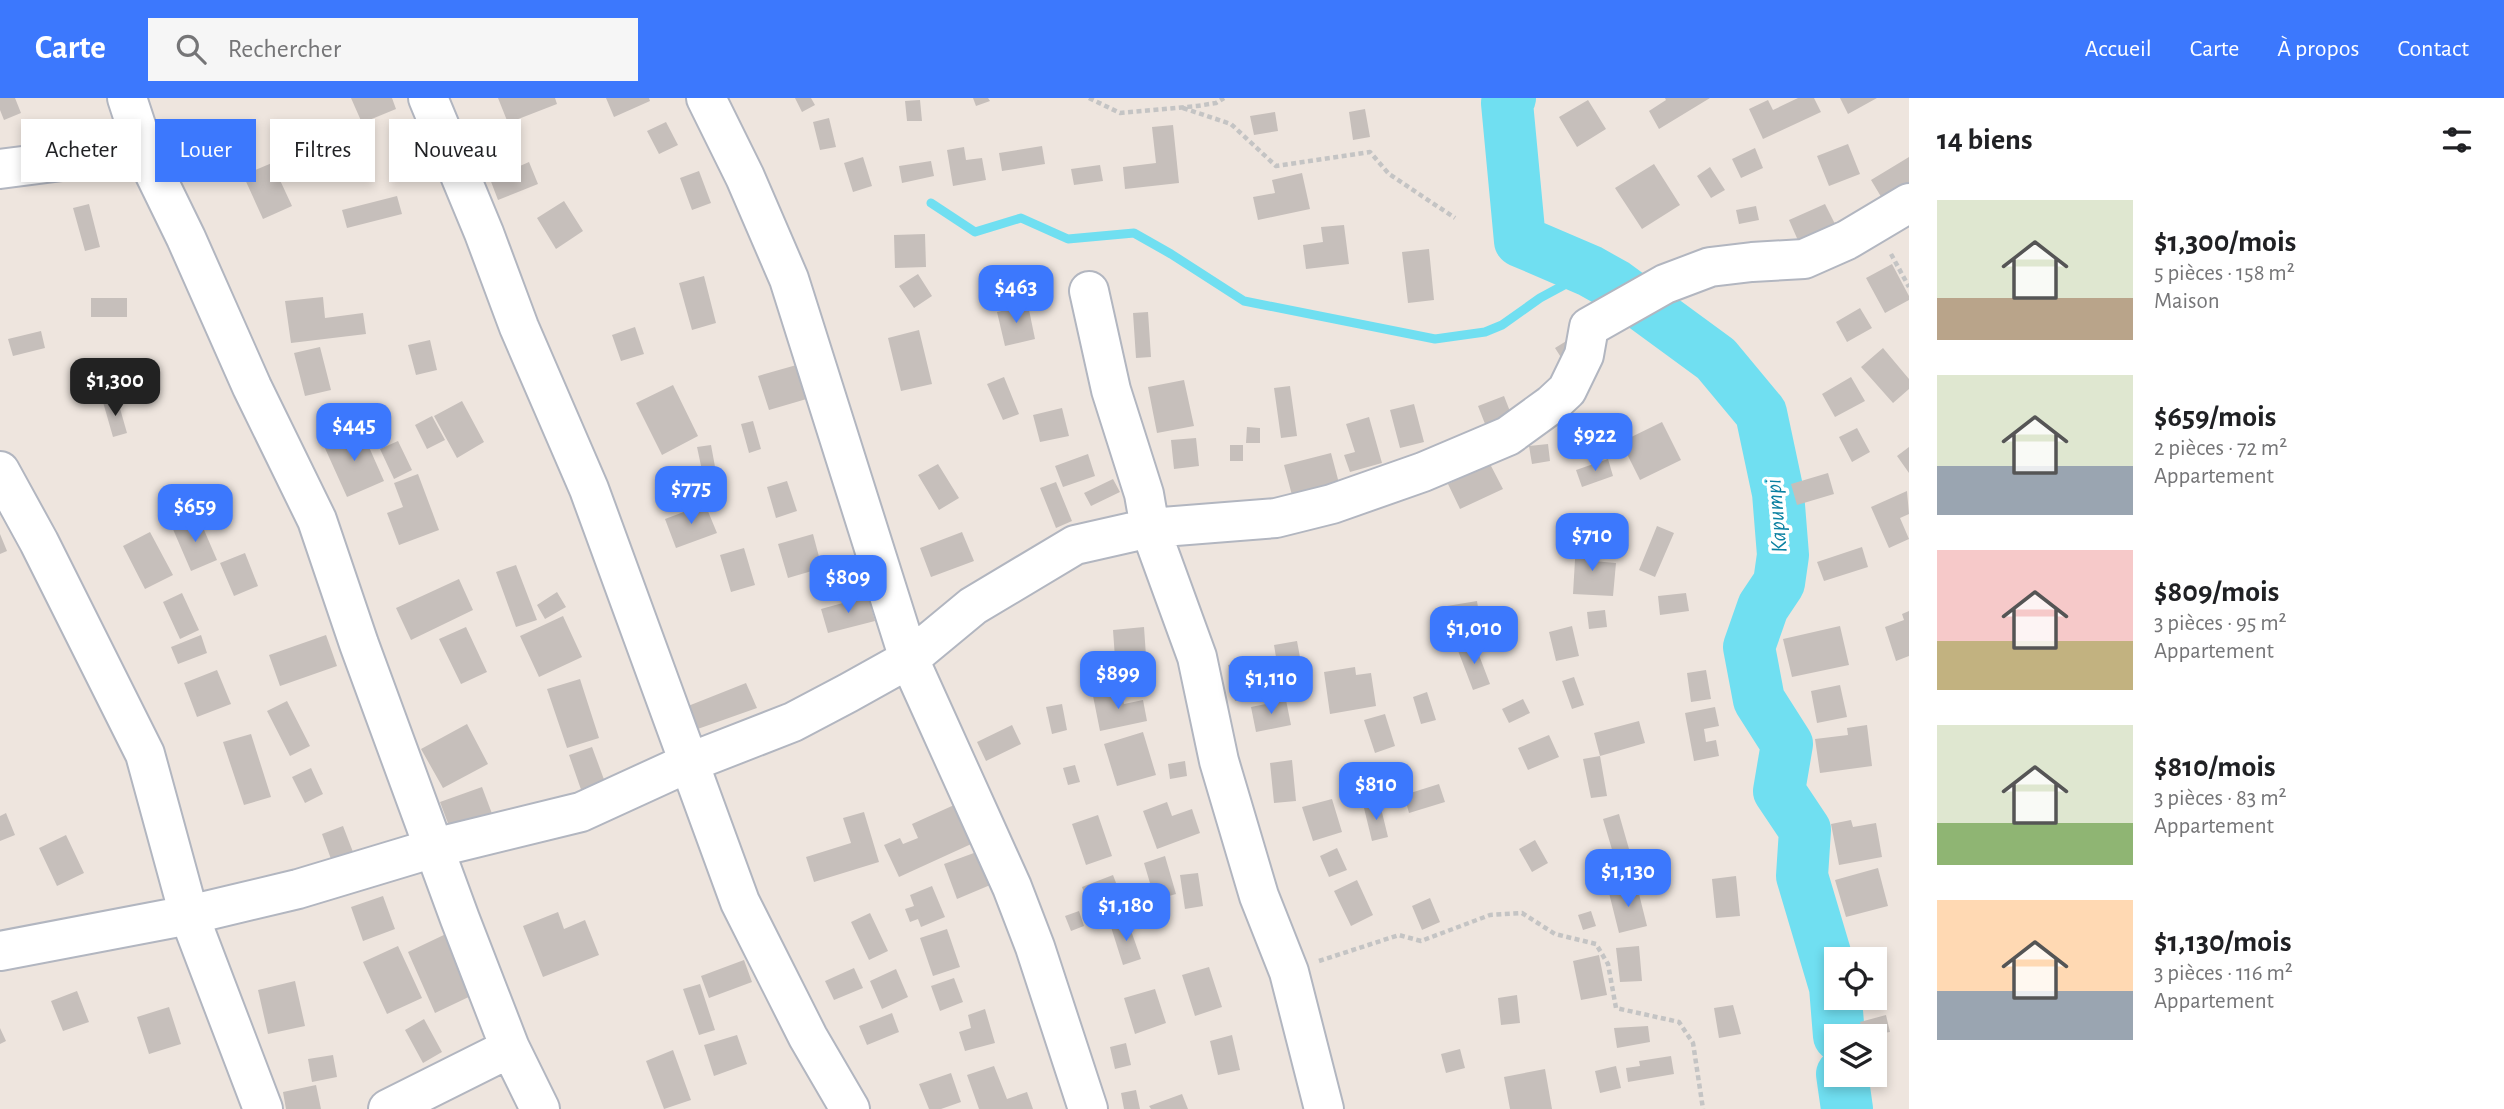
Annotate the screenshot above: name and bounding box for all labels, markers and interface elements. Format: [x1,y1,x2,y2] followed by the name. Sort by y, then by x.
[148,18,638,81] search box
[172,30,210,68] icon: search
[35,32,106,65] text: Carte
[228,36,341,62] text: Rechercher
[2085,37,2152,61] text: Accueil
[2190,37,2239,61] text: Carte
[2277,37,2359,61] text: À propos
[2397,37,2469,61] text: Contact
[21,119,141,182] chip: Acheter
[155,119,256,182] chip: Louer
[270,119,375,182] chip: Filtres
[389,119,521,182] chip: Nouveau
[2438,121,2476,159] icon: filters
[1937,125,2033,155] text: 14 biens
[2154,227,2296,257] text: $1,300/mois
[1993,228,2077,312] icon: home
[2154,262,2295,285] text: 5 pièces · 158 m²
[975,266,1057,325] pin: $463
[995,276,1037,299] text: $463
[2154,290,2220,313] text: Maison
[58,358,172,418] pin: $1,300
[86,369,144,392] text: $1,300
[2154,402,2276,432] text: $659/mois
[1993,403,2077,487] icon: home
[313,404,395,463] pin: $445
[332,414,376,437] text: $445
[1554,414,1636,473] pin: $922
[1573,424,1617,447] text: $922
[2154,437,2287,460] text: 2 pièces · 72 m²
[2154,465,2274,488] text: Appartement
[650,466,732,526] pin: $775
[671,477,711,500] text: $775
[1762,478,1792,554] water label: Kapumpi
[154,484,236,544] pin: $659
[174,495,216,518] text: $659
[1551,514,1633,573] pin: $710
[1572,524,1612,547] text: $710
[807,556,889,615] pin: $809
[826,566,870,589] text: $809
[2154,577,2279,607] text: $809/mois
[1993,578,2077,662] icon: home
[1417,606,1531,666] pin: $1,010
[2154,612,2287,635] text: 3 pièces · 95 m²
[1446,617,1502,640] text: $1,010
[2154,640,2274,663] text: Appartement
[1077,652,1159,711] pin: $899
[1214,656,1328,716] pin: $1,110
[1096,662,1140,685] text: $899
[1245,667,1297,690] text: $1,110
[2154,752,2276,782] text: $810/mois
[1993,753,2077,837] icon: home
[1335,762,1417,822] pin: $810
[1355,773,1397,796] text: $810
[2154,787,2287,810] text: 3 pièces · 83 m²
[2154,815,2274,838] text: Appartement
[1571,850,1685,909] pin: $1,130
[1601,860,1655,883] text: $1,130
[1069,884,1183,943] pin: $1,180
[1098,894,1154,917] text: $1,180
[2154,927,2291,957] text: $1,130/mois
[1993,928,2077,1012] icon: home
[1824,947,1887,1087] map controls
[1824,947,1887,1010] button: locate
[2154,962,2293,985] text: 3 pièces · 116 m²
[2154,990,2274,1013] text: Appartement
[1824,1024,1887,1087] button: layers

